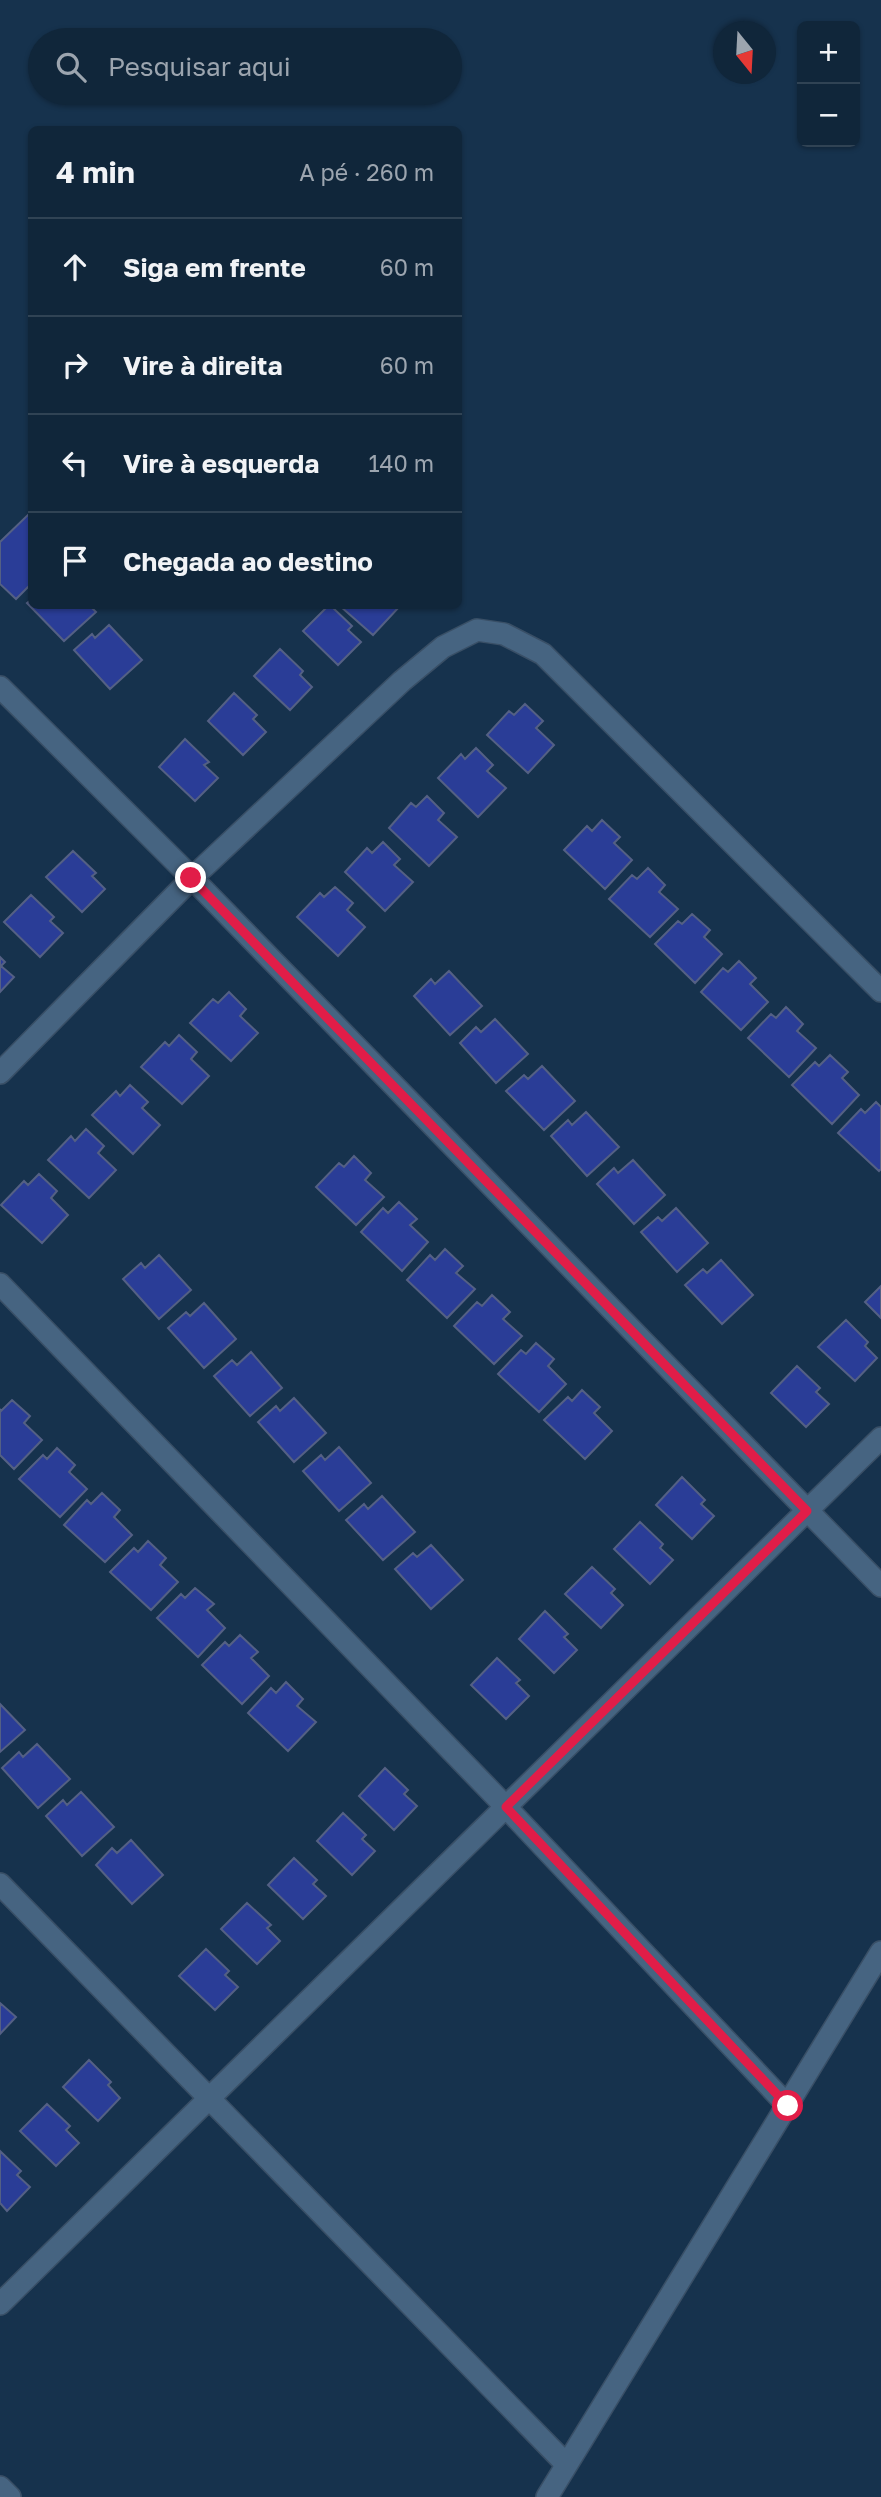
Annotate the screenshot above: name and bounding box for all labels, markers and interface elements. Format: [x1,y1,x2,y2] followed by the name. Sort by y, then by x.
[713,21,776,84] north arrow
[797,21,860,147] map controls
[797,21,860,84] button: +
[28,28,462,105] search box
[52,48,90,86] icon: search
[108,51,291,82] text: Pesquisar aqui
[797,84,860,147] button: −
[56,154,135,190] text: 4 min
[299,158,434,186] text: A pé · 260 m
[56,248,94,286] icon: ahead
[123,252,306,283] text: Siga em frente
[380,253,434,281] text: 60 m
[56,346,94,384] icon: right
[123,350,283,381] text: Vire à direita
[380,351,434,379] text: 60 m
[56,444,94,482] icon: left
[123,448,319,479] text: Vire à esquerda
[368,449,434,477] text: 140 m
[56,542,94,580] icon: arrive
[123,546,373,577] text: Chegada ao destino
[175,862,206,893] route end
[772,2090,803,2121] route start

